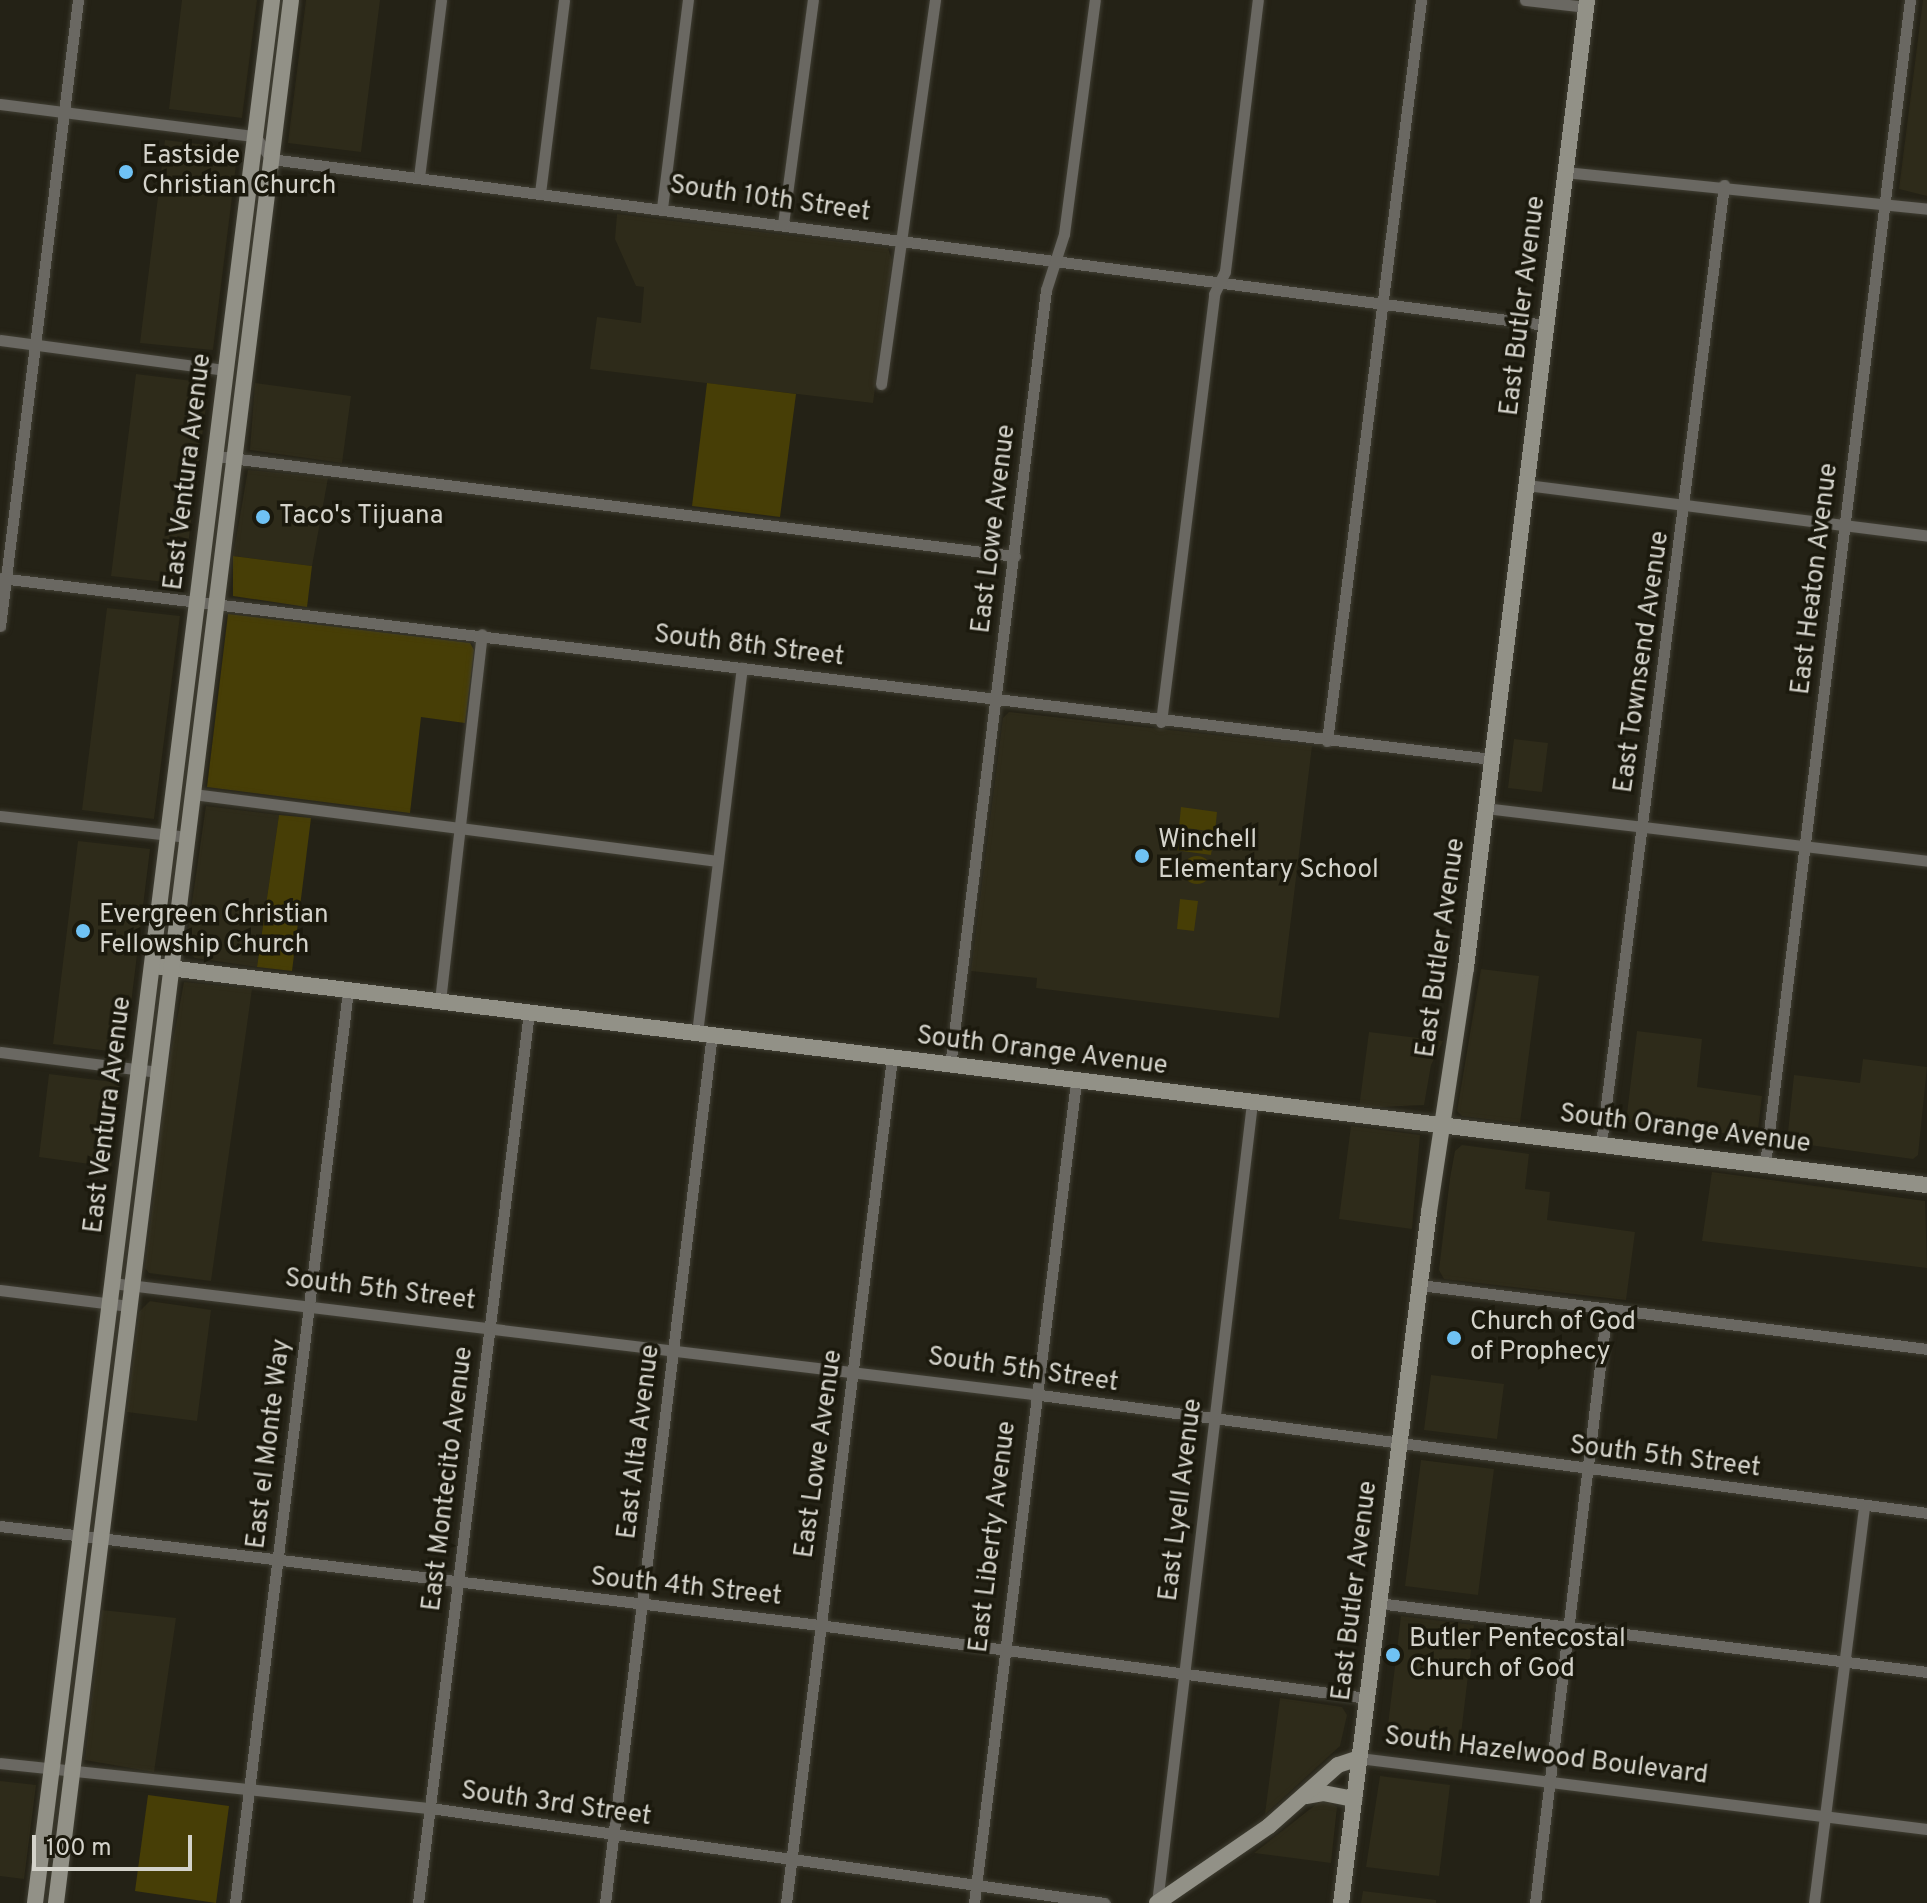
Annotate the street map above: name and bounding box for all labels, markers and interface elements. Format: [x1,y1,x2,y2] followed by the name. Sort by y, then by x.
[142,141,336,202] place label: Eastside Christian Church
[117,163,135,181] marker: Eastside Christian Church
[668,170,872,230] street label: South 10th Street
[1495,194,1553,418] street label: East Butler Avenue
[159,351,219,593] street label: East Ventura Avenue
[967,422,1023,636] street label: East Lowe Avenue
[1786,461,1846,697] street label: East Heaton Avenue
[279,501,445,533] place label: Taco's Tijuana
[254,508,272,526] marker: Taco's Tijuana
[1609,528,1677,796] street label: East Townsend Avenue
[652,620,846,674] street label: South 8th Street
[1158,825,1379,886] place label: Winchell Elementary School
[1411,836,1473,1060] street label: East Butler Avenue
[1133,847,1151,865] marker: Winchell Elementary School
[99,900,329,962] place label: Evergreen Christian Fellowship Church
[74,922,92,940] marker: Evergreen Christian Fellowship Church
[79,994,139,1236] street label: East Ventura Avenue
[914,1021,1170,1083] street label: South Orange Avenue
[1557,1099,1813,1161] street label: South Orange Avenue
[283,1264,477,1318] street label: South 5th Street
[1470,1307,1636,1368] place label: Church of God of Prophecy
[1445,1329,1463,1347] marker: Church of God of Prophecy
[242,1337,298,1551] street label: East el Monte Way
[612,1342,668,1542] street label: East Alta Avenue
[926,1342,1120,1400] street label: South 5th Street
[417,1344,481,1614] street label: East Montecito Avenue
[790,1347,850,1561] street label: East Lowe Avenue
[1154,1396,1210,1604] street label: East Lyell Avenue
[964,1419,1024,1655] street label: East Liberty Avenue
[1568,1431,1762,1485] street label: South 5th Street
[1327,1479,1385,1703] street label: East Butler Avenue
[589,1562,783,1614] street label: South 4th Street
[1409,1624,1626,1686] place label: Butler Pentecostal Church of God
[1384,1646,1402,1664] marker: Butler Pentecostal Church of God
[1383,1722,1709,1792] street label: South Hazelwood Boulevard
[459,1776,653,1834] street label: South 3rd Street
[36,1819,196,1869] scale bar
[46,1834,112,1864] text: 100 m

